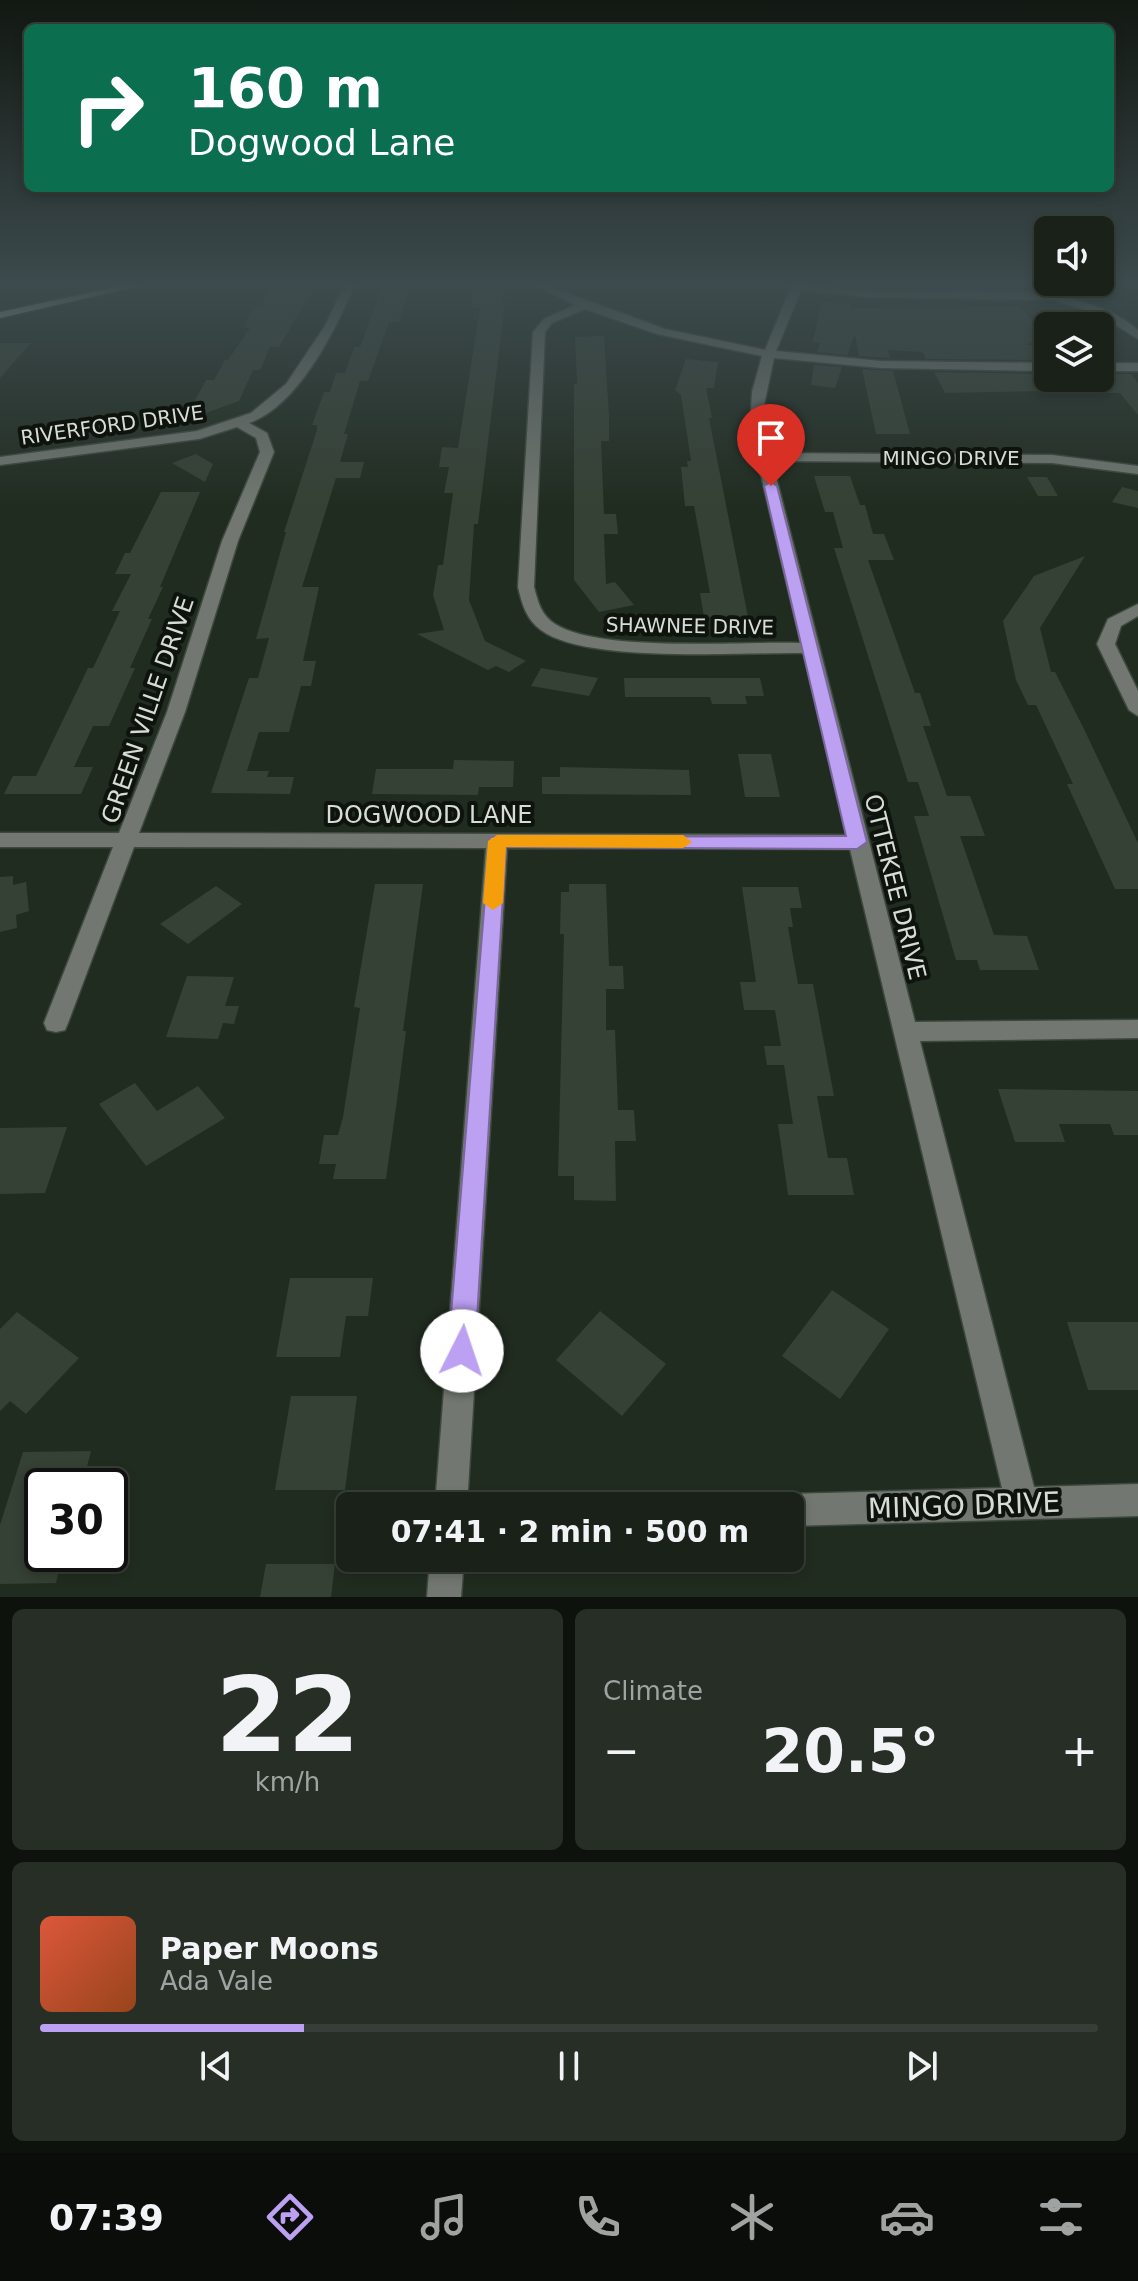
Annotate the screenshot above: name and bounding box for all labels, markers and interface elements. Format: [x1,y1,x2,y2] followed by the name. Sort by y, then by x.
[188,55,383,120] text: 160 m
[56,56,160,160] icon: right
[188,122,455,163] text: Dogwood Lane
[1034,216,1114,392] map controls
[1034,216,1114,296] button: sound
[1034,312,1114,392] button: layers
[19,400,205,450] street label: RIVERFORD DRIVE
[737,404,805,486] pin
[749,416,793,460] icon: arrive
[882,446,1020,470] street label: MINGO DRIVE
[96,593,200,827] street label: GREEN VILLE DRIVE
[606,613,774,639] street label: SHAWNEE DRIVE
[858,791,932,983] street label: OTTEKEE DRIVE
[325,801,533,829] street label: DOGWOOD LANE
[420,1309,504,1393] position arrow
[24,1468,128,1572] speed limit sign: 30
[867,1486,1061,1525] street label: MINGO DRIVE
[391,1514,749,1549] text: 07:41 · 2 min · 500 m
[215,1654,360,1776] text: 22
[603,1676,703,1706] text: Climate
[761,1716,940,1786] text: 20.5°
[603,1725,640,1776] text: −
[1061,1725,1098,1776] text: +
[255,1767,320,1797] text: km/h
[160,1931,379,1966] text: Paper Moons
[160,1966,273,1996] text: Ada Vale
[194,2044,238,2088] icon: previous
[547,2044,591,2088] icon: pause
[900,2044,944,2088] icon: next
[262,2189,318,2245] icon: directions
[416,2189,472,2245] icon: music
[570,2189,626,2245] icon: phone
[724,2189,780,2245] icon: climate
[879,2189,935,2245] icon: car
[1033,2189,1089,2245] icon: filters
[49,2197,164,2238] text: 07:39

